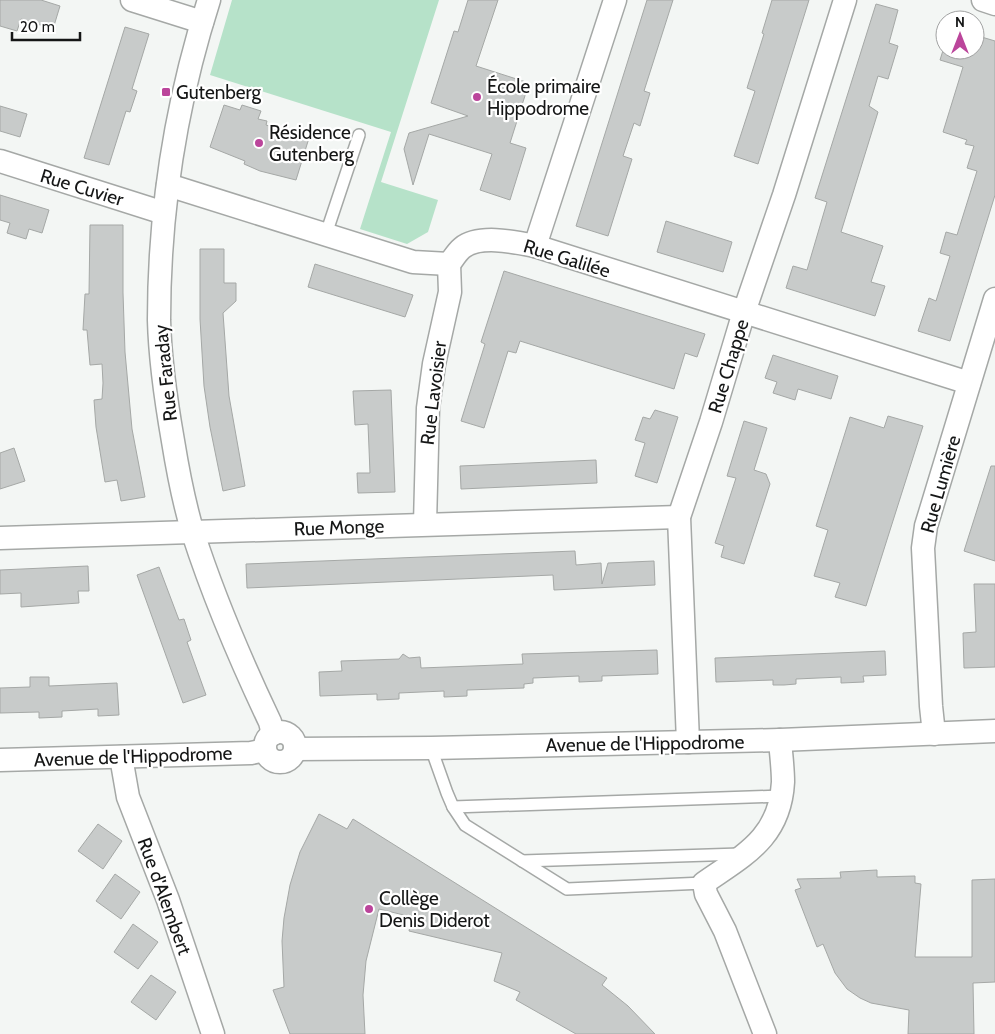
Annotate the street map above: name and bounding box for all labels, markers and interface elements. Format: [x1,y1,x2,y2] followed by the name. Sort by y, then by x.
[12,10,80,42] scale bar
[935,10,985,60] north arrow
[955,13,965,31] text: N
[20,18,55,36] text: 20 m
[487,74,601,120] place label: École primaire Hippodrome
[176,81,261,104] place label: Gutenberg
[160,86,172,98] marker: Gutenberg
[471,91,483,103] marker: École primaire Hippodrome
[269,121,354,166] place label: Résidence Gutenberg
[253,137,265,149] marker: Résidence Gutenberg
[38,164,126,211] street label: Rue Cuvier
[521,234,613,283] street label: Rue Galilée
[703,316,754,416] street label: Rue Chappe
[149,323,182,422] street label: Rue Faraday
[416,340,451,446] street label: Rue Lavoisier
[916,432,965,536] street label: Rue Lumière
[293,514,385,541] street label: Rue Monge
[545,730,745,757] street label: Avenue de l'Hippodrome
[33,742,233,771] street label: Avenue de l'Hippodrome
[133,834,197,959] street label: Rue d'Alembert
[379,887,490,932] place label: Collège Denis Diderot
[363,903,375,915] marker: Collège Denis Diderot

